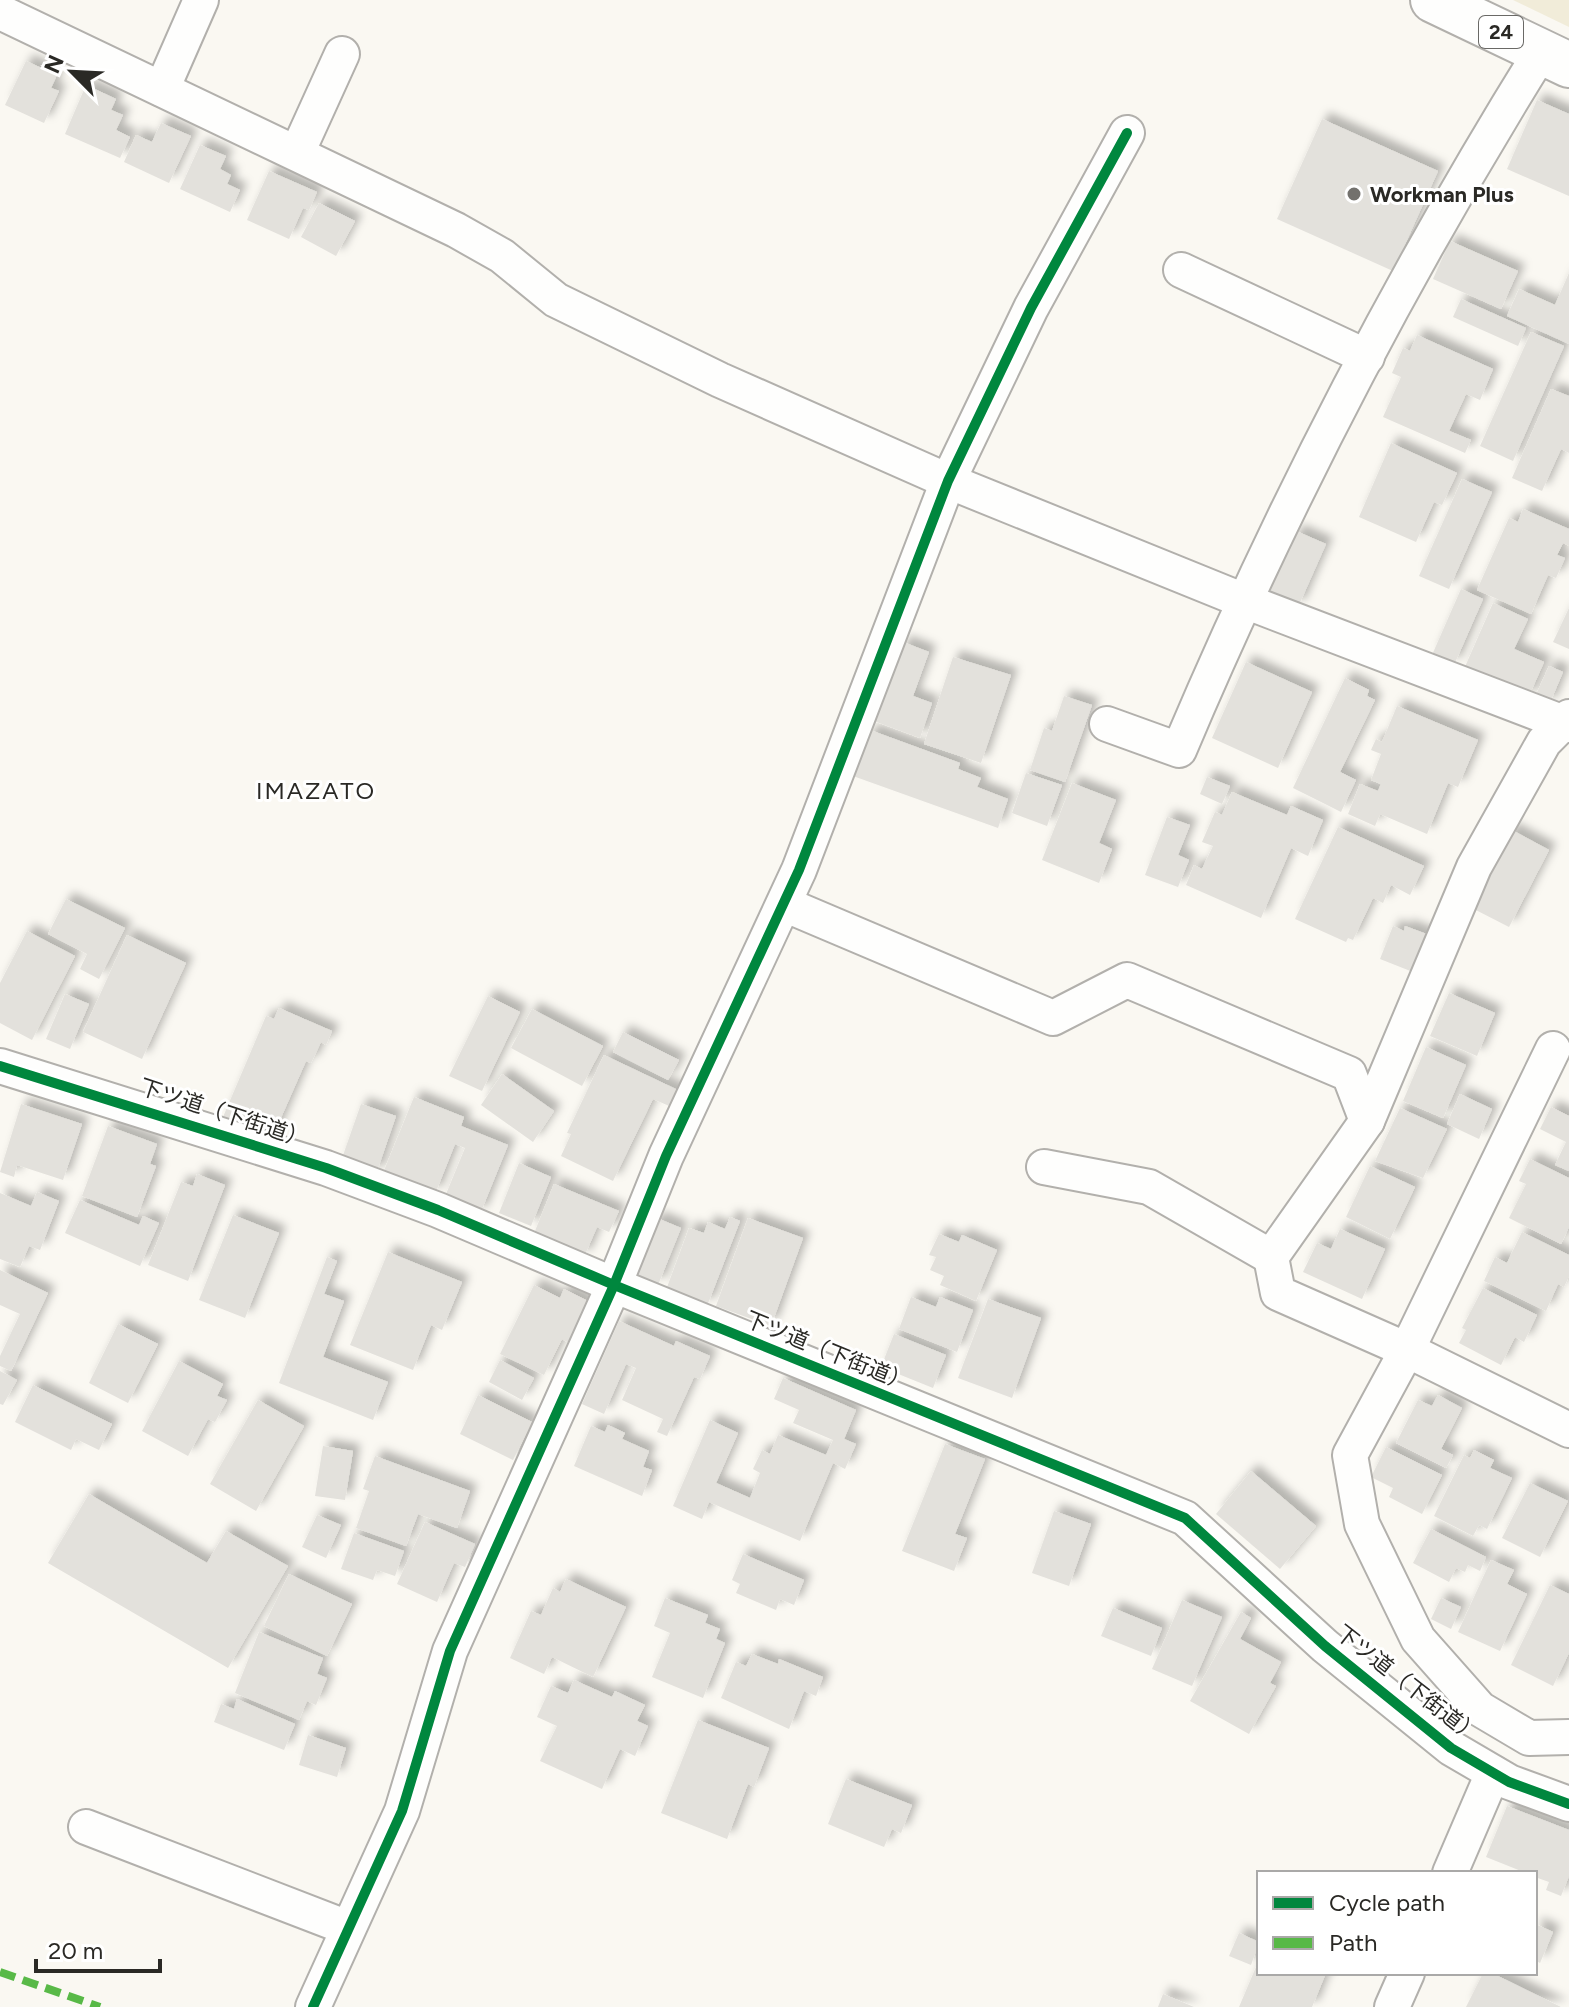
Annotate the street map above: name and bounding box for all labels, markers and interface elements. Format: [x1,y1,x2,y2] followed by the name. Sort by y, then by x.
[1479,16,1523,48] road number: 24
[32,32,112,112] north arrow
[38,51,70,77] text: N
[1370,181,1514,208] place label: Workman Plus
[1345,185,1363,203] marker: Workman Plus
[256,776,376,805] district label: IMAZATO
[136,1073,312,1153] street label: 下ツ道（下街道）
[741,1306,915,1396] street label: 下ツ道（下街道）
[1330,1619,1486,1749] street label: 下ツ道（下街道）
[1257,1871,1537,1975] legend
[1329,1888,1445,1917] text: Cycle path
[36,1923,160,1973] scale bar
[1329,1928,1377,1957] text: Path
[48,1936,103,1965] text: 20 m

